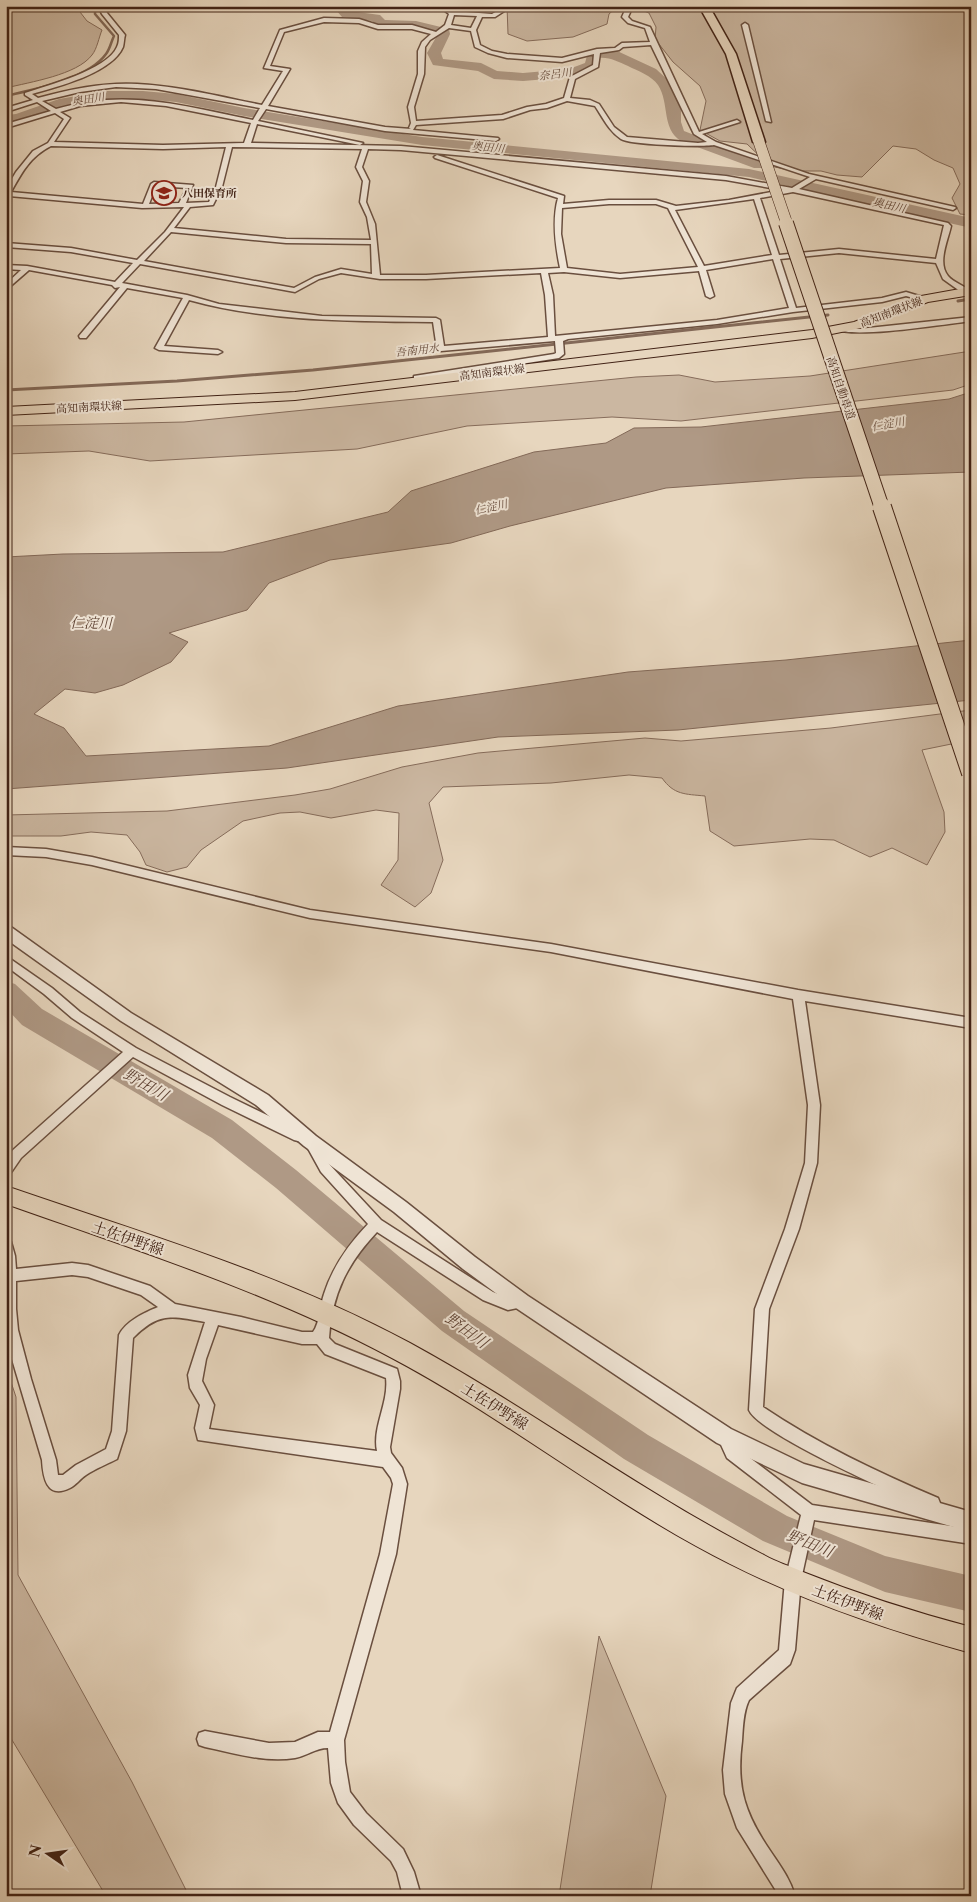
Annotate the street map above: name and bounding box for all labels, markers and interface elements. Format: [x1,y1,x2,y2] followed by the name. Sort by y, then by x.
[538,65,573,83] water label: 奈呂川
[71,89,106,108] water label: 奥田川
[471,138,506,156] water label: 奥田川
[151,180,177,206] school or university icon: 八田保育所
[182,186,237,200] place label: 八田保育所
[871,194,908,216] water label: 奥田川
[858,294,924,330] street label: 高知南環状線
[394,341,441,359] water label: 吾南用水
[824,355,858,421] street label: 高知自動車道
[458,361,526,383] street label: 高知南環状線
[56,398,122,416] street label: 高知南環状線
[870,414,907,434] water label: 仁淀川
[473,496,510,518] water label: 仁淀川
[70,614,114,632] water label: 仁淀川
[120,1063,174,1106] water label: 野田川
[89,1217,167,1259] street label: 土佐伊野線
[442,1308,494,1353] water label: 野田川
[458,1378,532,1434] street label: 土佐伊野線
[784,1525,838,1562] water label: 野田川
[810,1580,886,1624] street label: 土佐伊野線
[22,1830,72,1880] north arrow
[25,1843,45,1859] text: N

